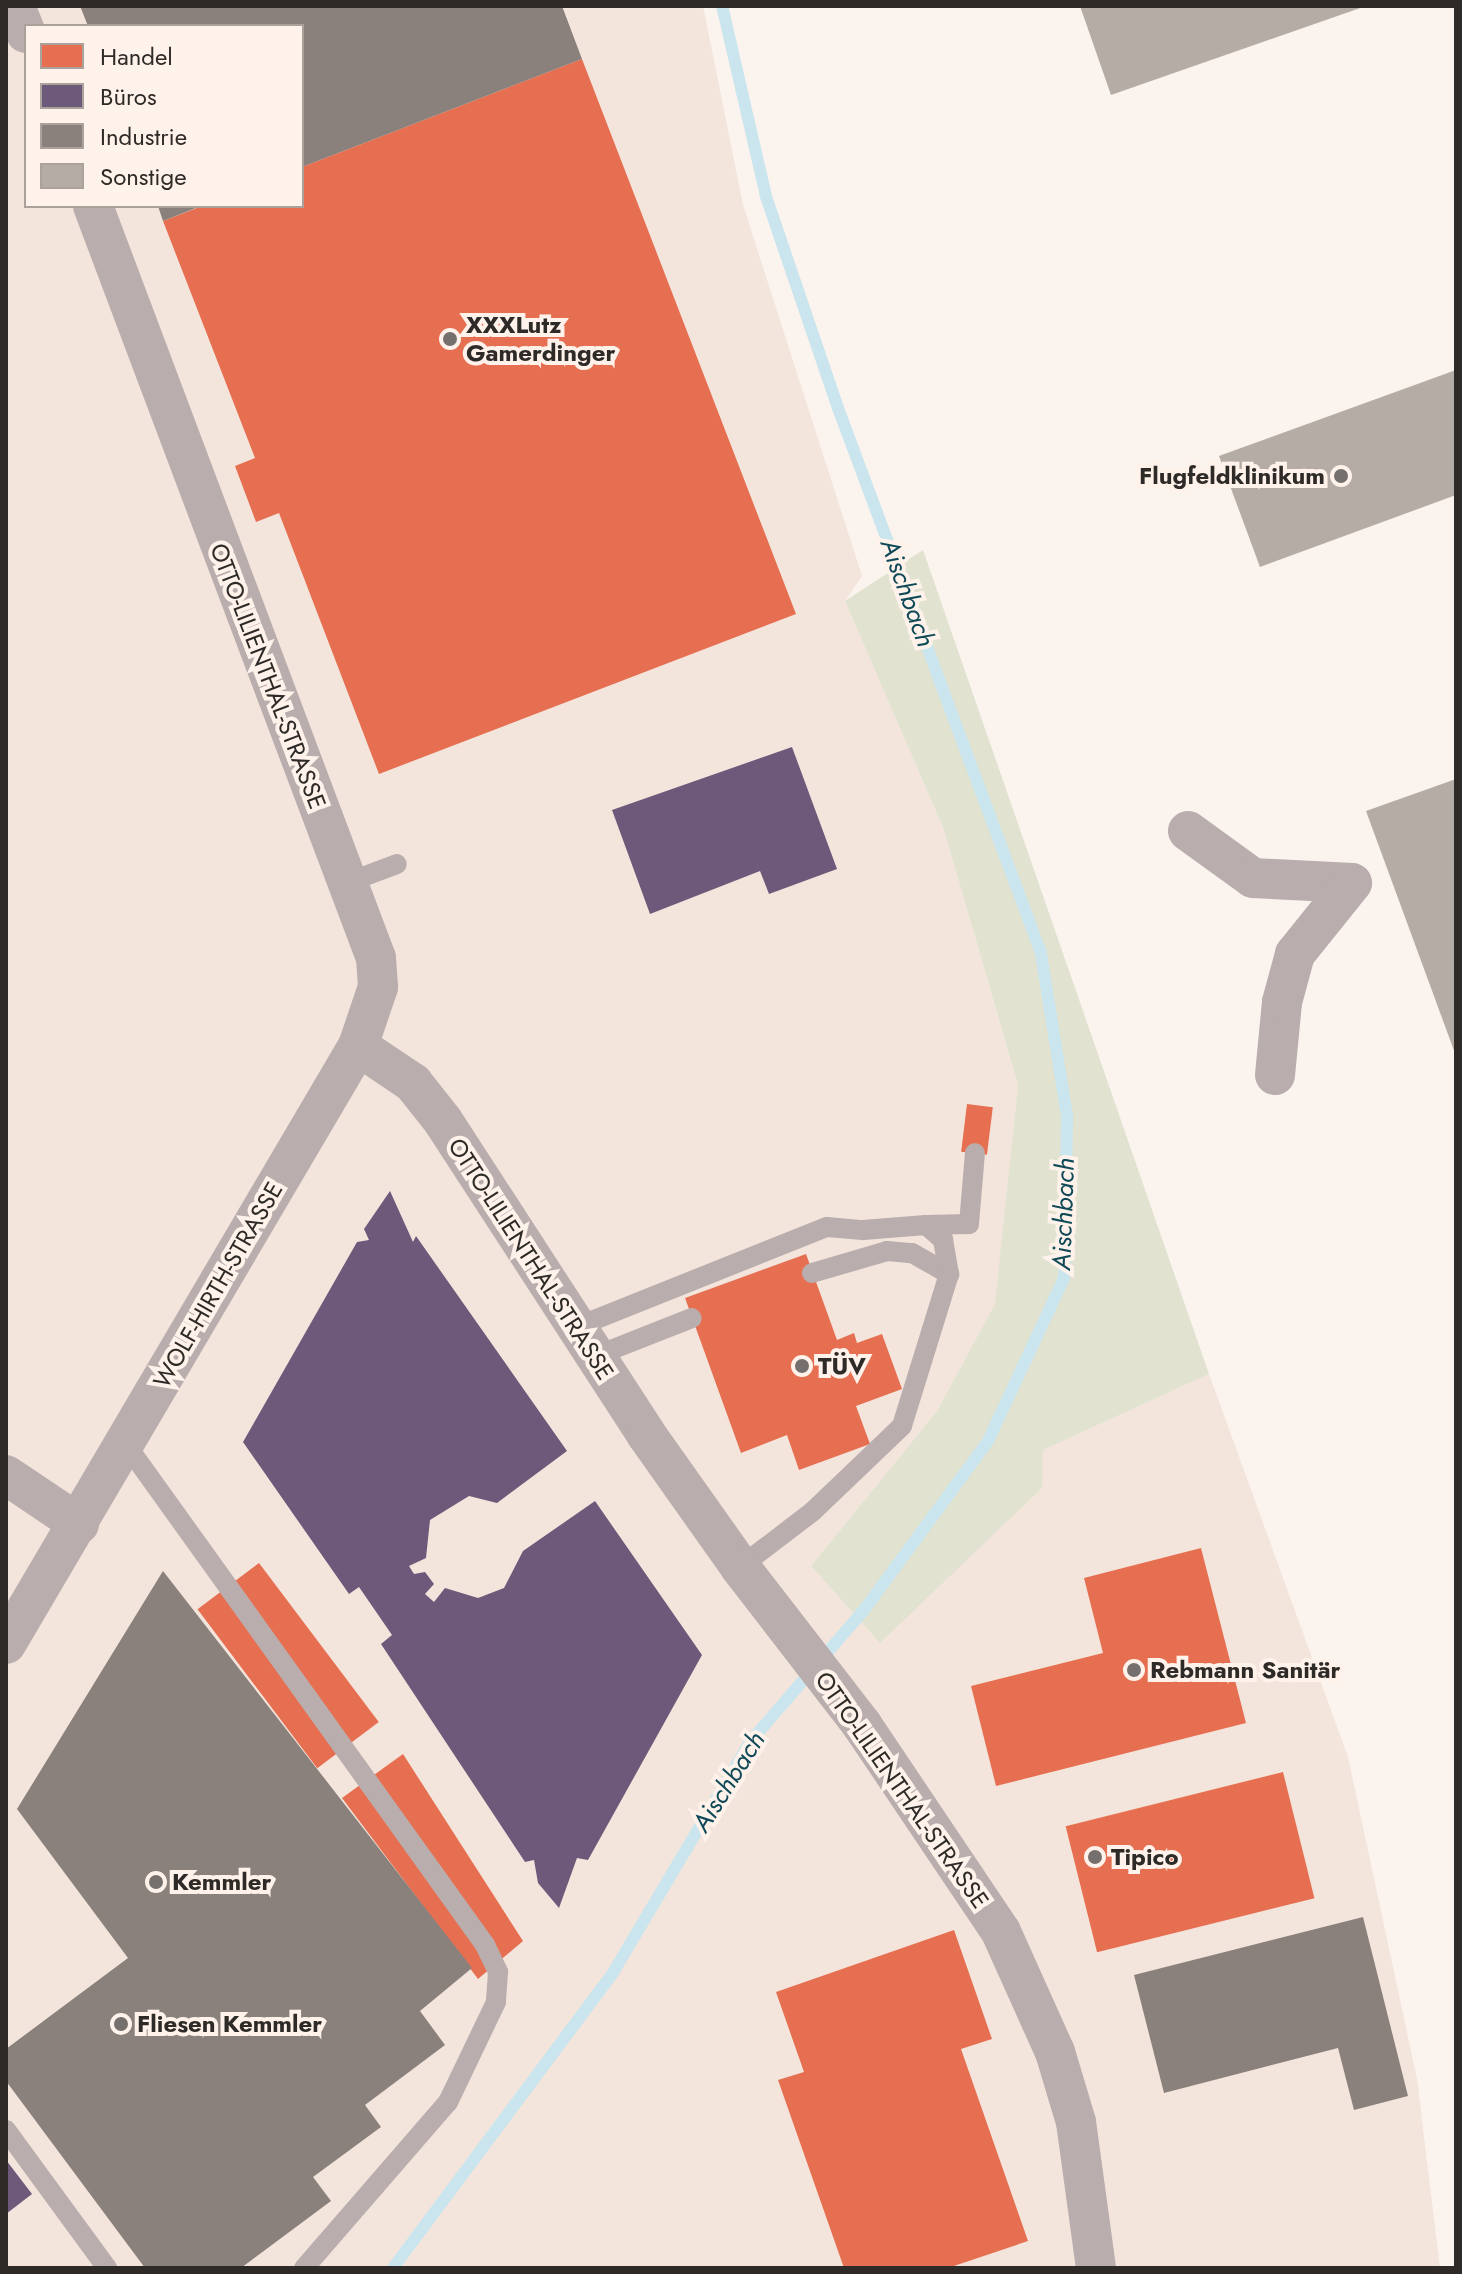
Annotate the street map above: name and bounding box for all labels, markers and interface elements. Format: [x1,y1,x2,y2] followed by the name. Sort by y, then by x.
[24,24,304,208] legend
[100,39,173,74] text: Handel
[100,79,157,114] text: Büros
[100,119,187,154] text: Industrie
[100,159,187,194] text: Sonstige
[466,311,615,367] place label: XXXLutz Gamerdinger
[441,330,459,348] marker: XXXLutz Gamerdinger
[1139,462,1325,490] place label: Flugfeldklinikum
[1332,467,1350,485] marker: Flugfeldklinikum
[873,535,941,651] water label: Aischbach
[204,539,332,813] street label: OTTO-LILIENTHAL-STRASSE
[442,1133,620,1385] street label: OTTO-LILIENTHAL-STRASSE
[1046,1157,1082,1271] water label: Aischbach
[147,1177,289,1393] street label: WOLF-HIRTH-STRASSE
[818,1352,866,1380] place label: TÜV
[793,1357,811,1375] marker: TÜV
[1150,1656,1340,1684] place label: Rebmann Sanitär
[1125,1661,1143,1679] marker: Rebmann Sanitär
[809,1666,995,1914] street label: OTTO-LILIENTHAL-STRASSE
[686,1726,772,1838] water label: Aischbach
[1111,1843,1179,1871] place label: Tipico
[1086,1848,1104,1866] marker: Tipico
[172,1868,271,1896] place label: Kemmler
[147,1873,165,1891] marker: Kemmler
[137,2010,322,2038] place label: Fliesen Kemmler
[112,2015,130,2033] marker: Fliesen Kemmler

